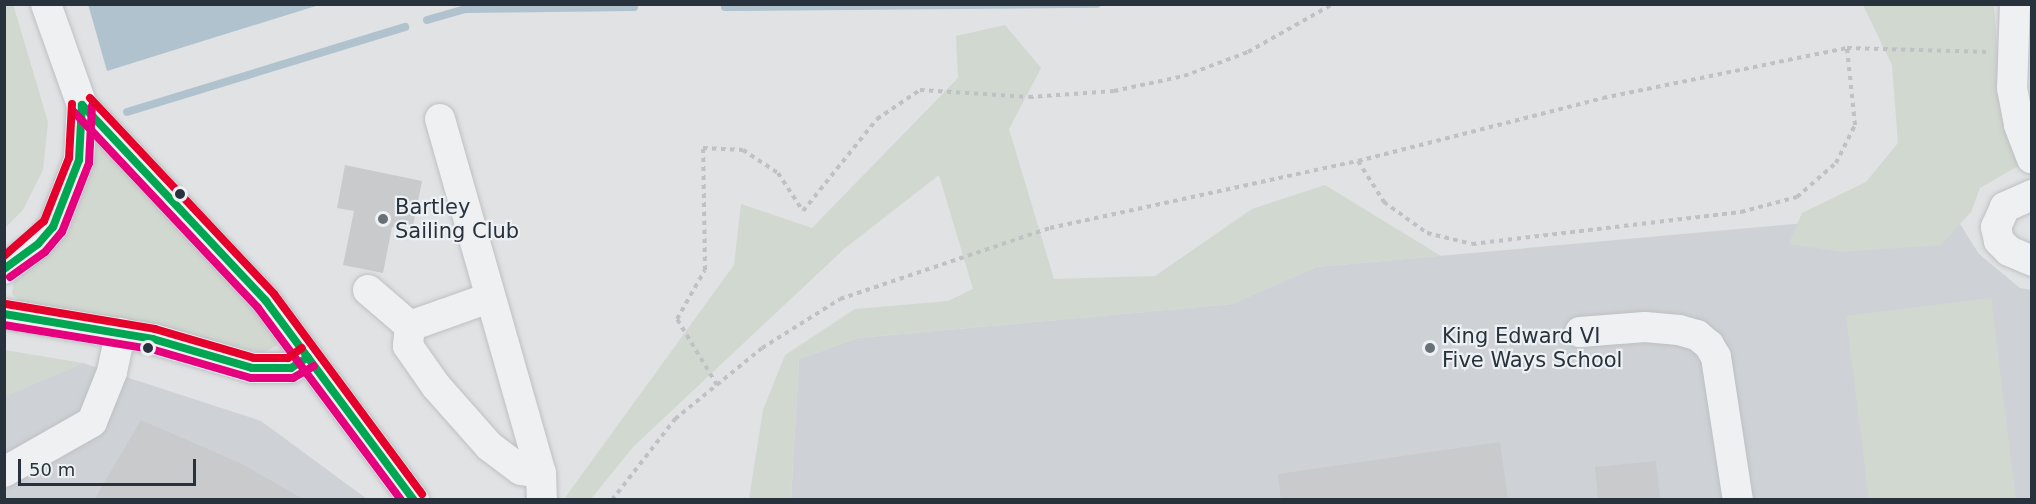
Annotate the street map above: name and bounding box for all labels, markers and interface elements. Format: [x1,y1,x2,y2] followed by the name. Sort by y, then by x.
[174,188,186,200] unlabelled marker
[395,194,519,244] place label: Bartley Sailing Club
[376,212,390,226] marker: Bartley Sailing Club
[1442,323,1622,373] place label: King Edward VI Five Ways School
[1423,341,1437,355] marker: King Edward VI Five Ways School
[142,342,154,354] unlabelled marker
[21,447,200,485] scale bar
[29,459,75,480] text: 50 m

